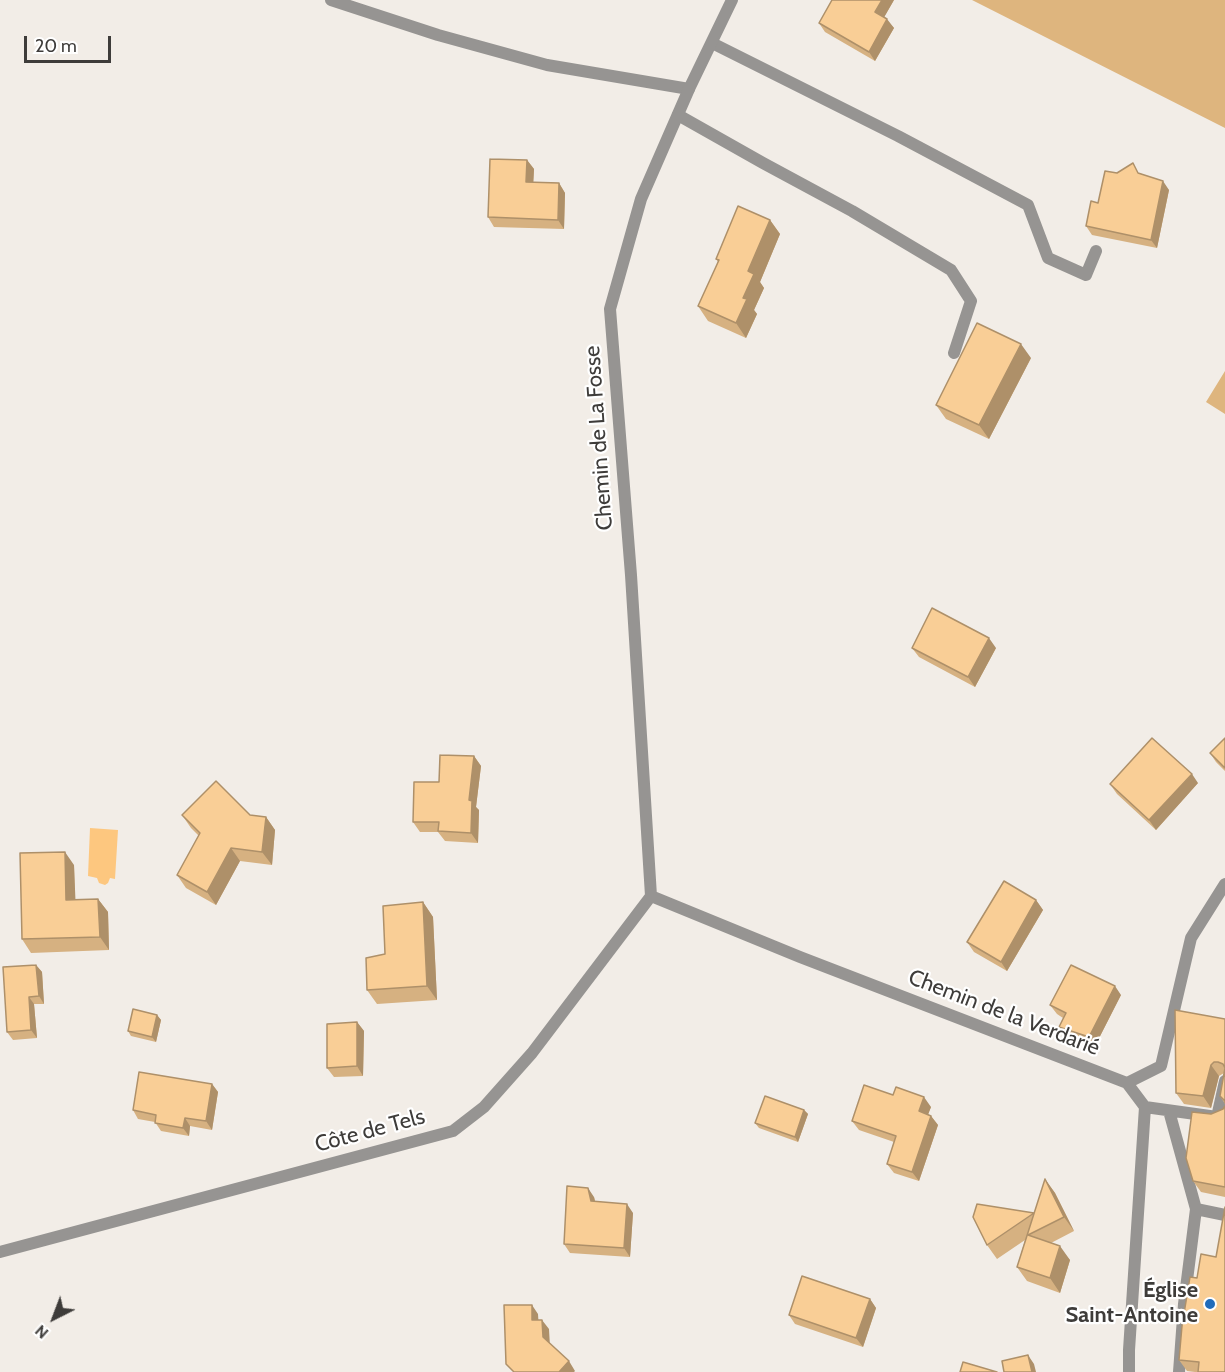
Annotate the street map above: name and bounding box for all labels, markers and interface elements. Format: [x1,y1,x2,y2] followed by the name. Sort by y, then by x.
[27,24,114,62] scale bar
[35,35,77,57] text: 20 m
[579,345,619,531] street label: Chemin de La Fosse
[905,964,1103,1062] street label: Chemin de la Verdarié
[312,1104,428,1158] street label: Côte de Tels
[1066,1278,1198,1330] place label: Église Saint-Antoine
[24,1288,84,1348] north arrow
[1203,1297,1217,1311] marker: Église Saint-Antoine
[31,1321,52,1343] text: N

